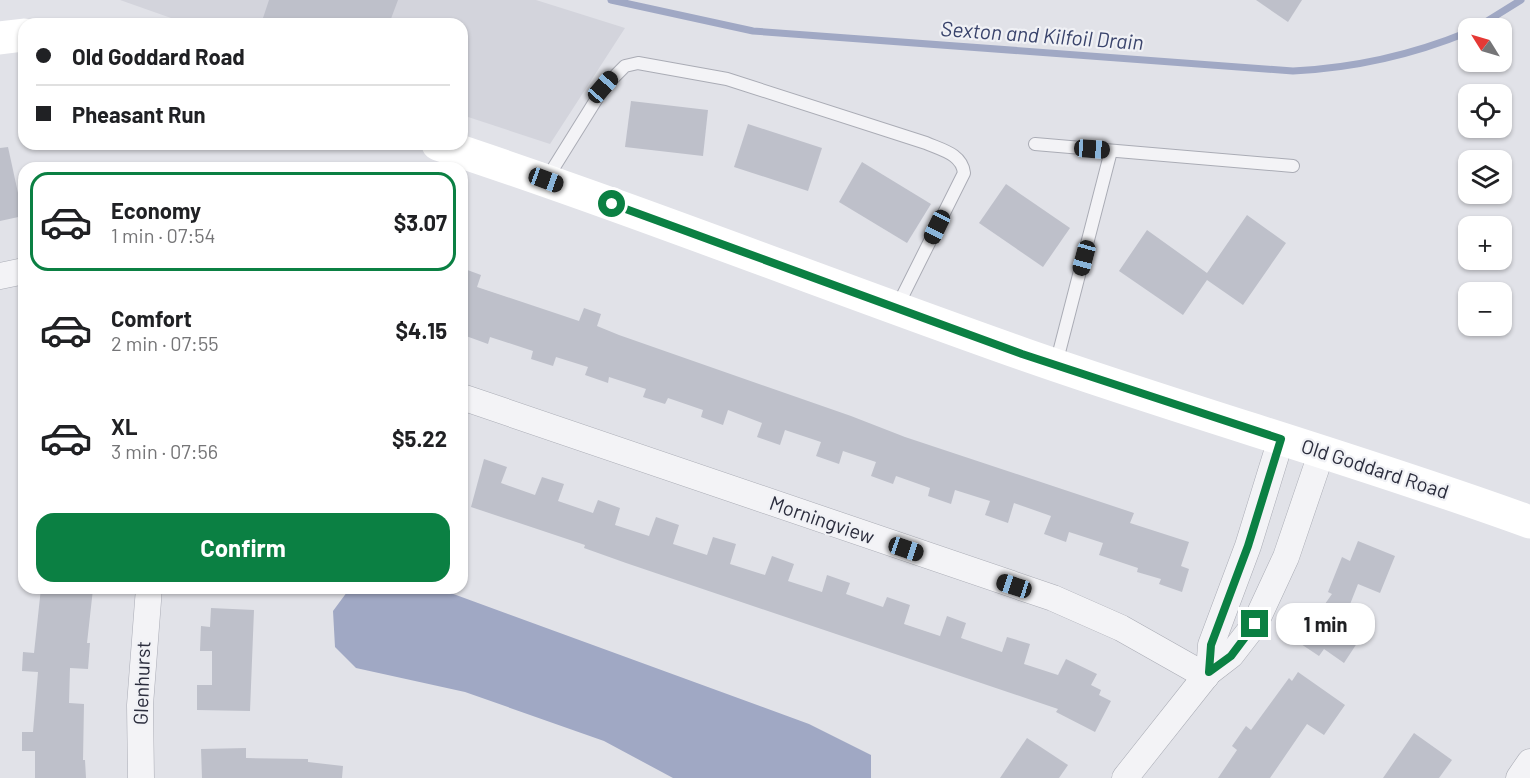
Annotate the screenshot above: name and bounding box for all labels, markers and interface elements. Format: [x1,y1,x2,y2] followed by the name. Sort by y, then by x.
[940,15,1144,54] water label: Sexton and Kilfoil Drain
[1458,18,1512,72] north arrow
[1458,18,1512,336] map controls
[72,43,245,69] text: Old Goddard Road
[584,68,622,106] car
[1458,84,1512,138] button: locate
[72,101,206,127] text: Pheasant Run
[1073,139,1111,159] car
[1458,150,1512,204] button: layers
[526,165,566,195] car
[598,190,625,217] route start
[39,195,93,249] icon: car
[111,197,201,223] text: Economy
[921,207,953,247] car
[394,209,447,235] text: $3.07
[1458,216,1512,270] button: +
[111,223,215,247] text: 1 min · 07:54
[1071,238,1097,278] car
[1458,282,1512,336] button: −
[39,303,93,357] icon: car
[111,305,192,331] text: Comfort
[396,317,447,343] text: $4.15
[111,331,218,355] text: 2 min · 07:55
[39,411,93,465] icon: car
[111,413,137,439] text: XL
[392,425,447,451] text: $5.22
[1299,433,1452,503] street label: Old Goddard Road
[111,439,218,463] text: 3 min · 07:56
[767,490,878,548] street label: Morningview
[36,513,450,582] button: Confirm
[886,535,926,563] car
[994,572,1034,600] car
[1276,603,1375,645] callout: 1 min
[1241,610,1268,637] route end
[1304,612,1347,636] text: 1 min
[128,641,154,725] street label: Glenhurst

